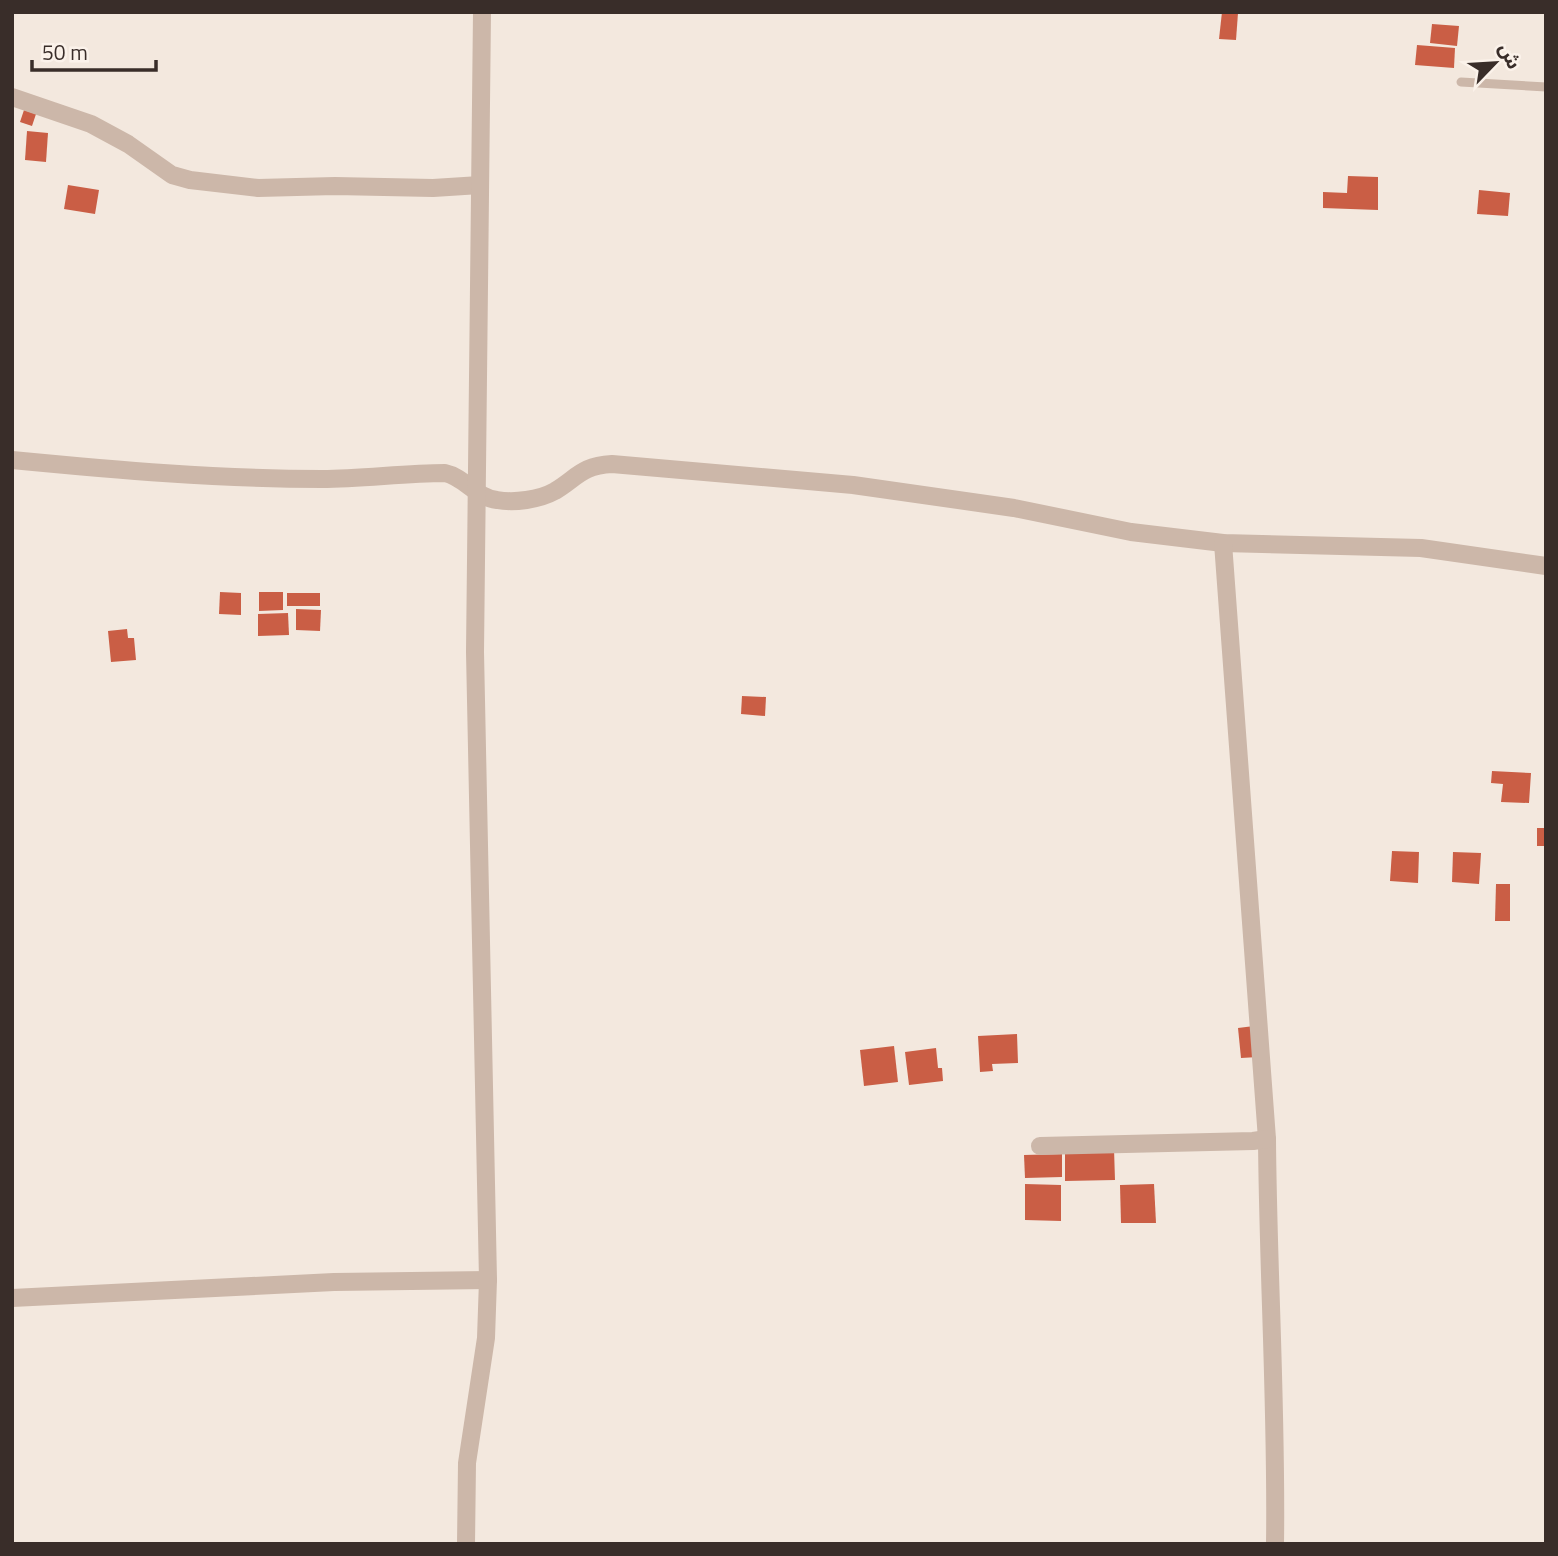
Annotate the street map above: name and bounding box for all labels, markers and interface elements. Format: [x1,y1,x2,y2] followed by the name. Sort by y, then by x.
[32,28,156,72] scale bar
[1460,28,1530,98] north arrow
[42,36,88,68] text: 50 m
[1492,38,1530,74] text: ش

